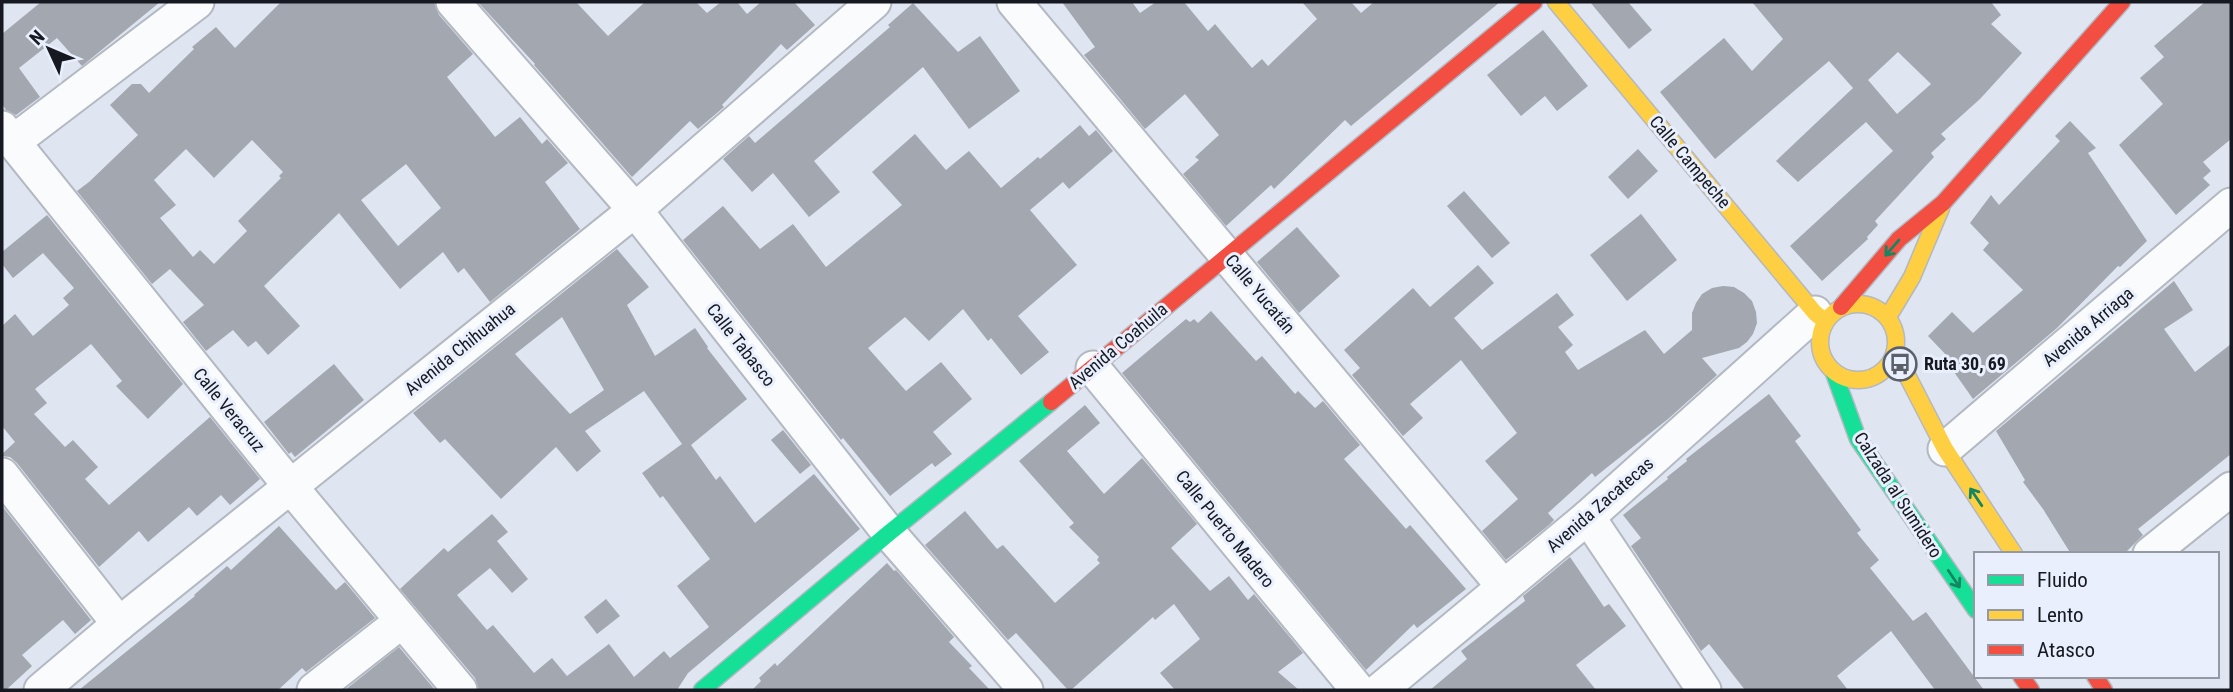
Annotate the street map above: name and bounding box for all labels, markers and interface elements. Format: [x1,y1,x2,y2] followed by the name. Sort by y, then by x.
[14,14,84,84] north arrow
[25,25,49,50] text: N
[1645,111,1735,212] street label: Calle Campeche
[1884,239,1900,257] one-way arrow
[1221,250,1300,338] street label: Calle Yucatán
[2038,283,2137,371] street label: Avenida Arriaga
[400,298,519,399] street label: Avenida Chihuahua
[1064,298,1171,393] street label: Avenida Coahuila
[703,299,780,390] street label: Calle Tabasco
[1881,345,1919,383] bus stop icon: Ruta 30, 69
[1924,353,2006,374] place label: Ruta 30, 69
[189,363,270,456] street label: Calle Veracruz
[1850,428,1947,561] street label: Calzada al Sumidero
[1542,453,1657,557] street label: Avenida Zacatecas
[1172,466,1279,592] street label: Calle Puerto Madero
[1969,488,1983,507] one-way arrow
[1974,552,2219,678] legend
[2037,568,2088,592] text: Fluido
[1947,569,1961,588] one-way arrow
[2037,603,2084,627] text: Lento
[2037,638,2095,662] text: Atasco

